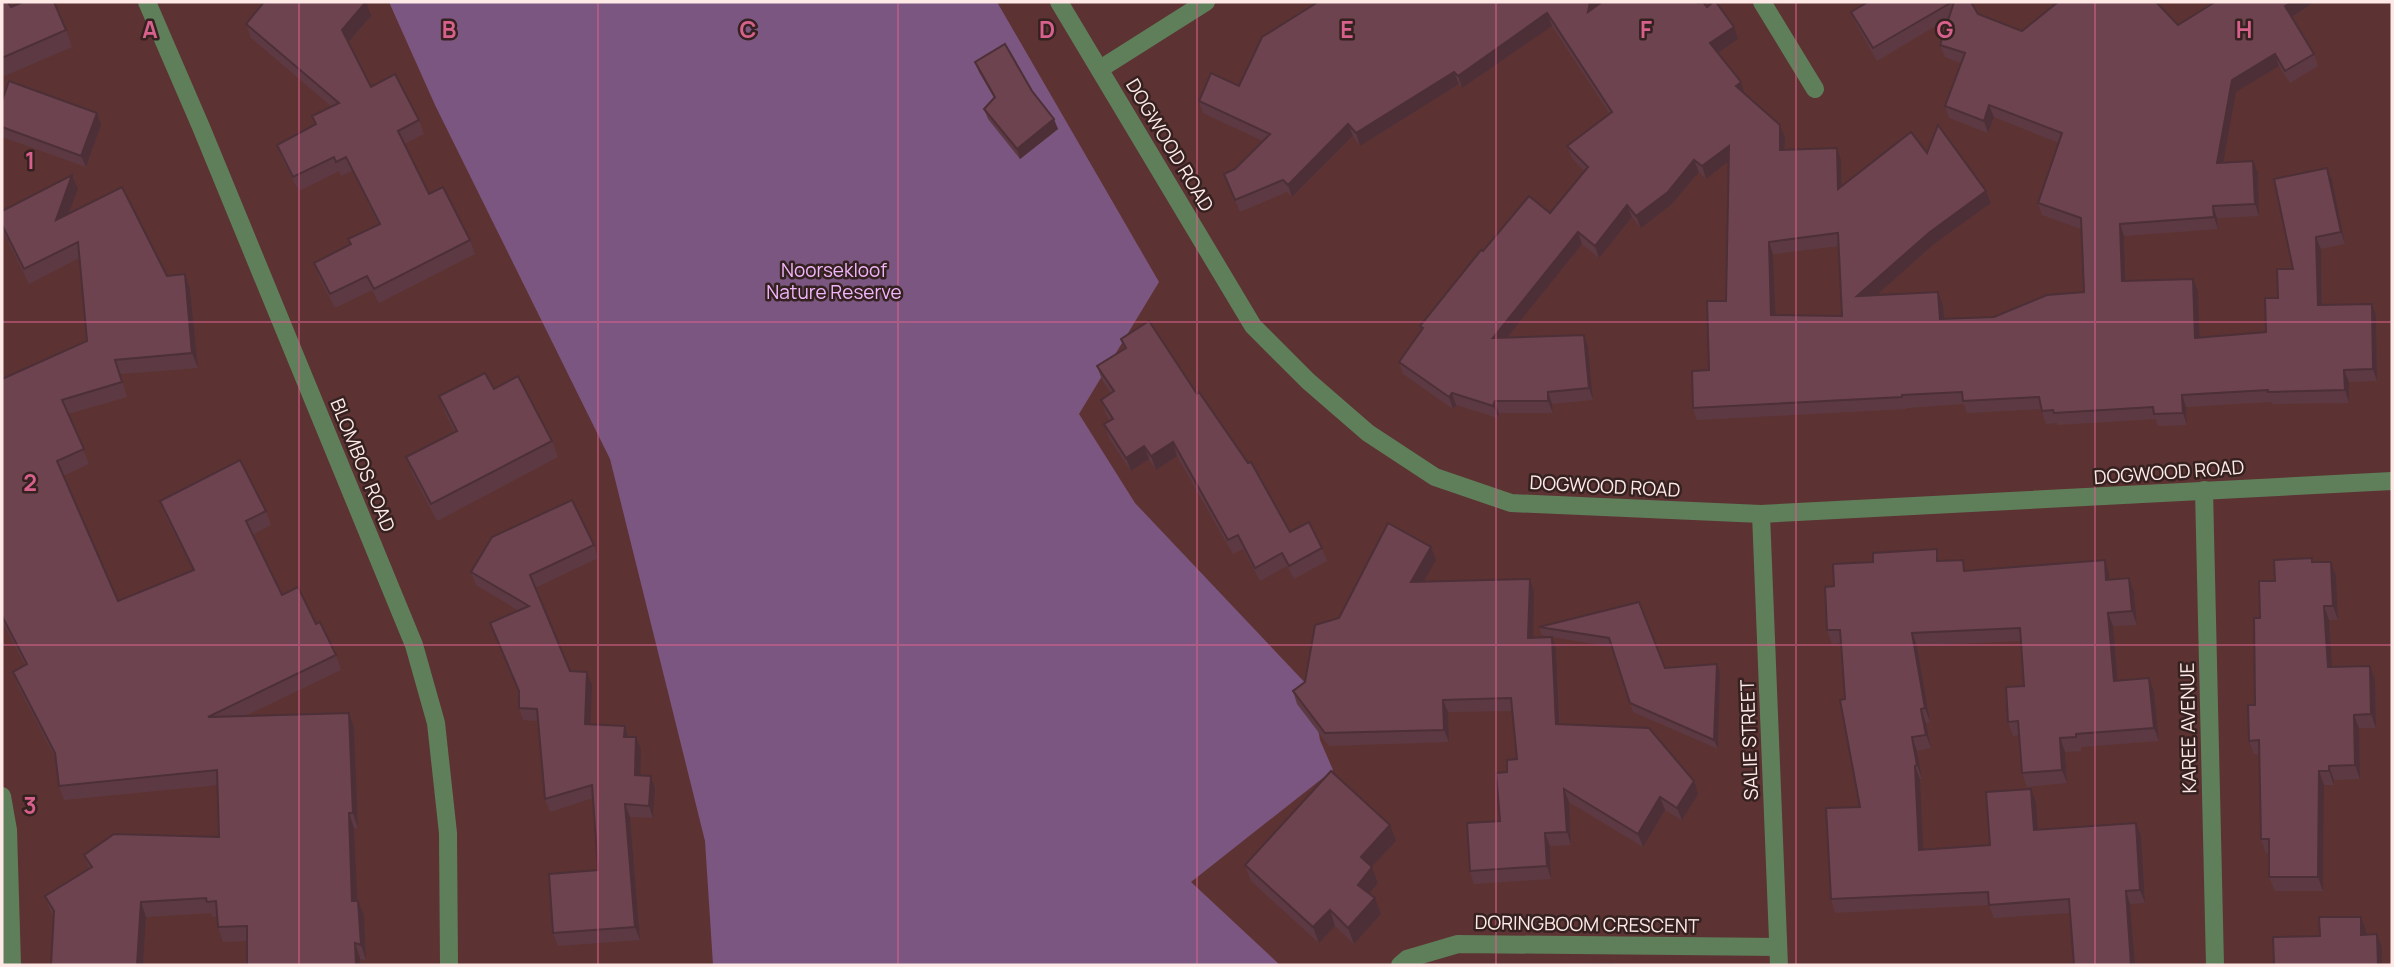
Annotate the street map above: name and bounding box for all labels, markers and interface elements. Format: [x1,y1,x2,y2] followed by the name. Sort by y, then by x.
[142,13,158,45] text: A
[442,13,456,45] text: B
[740,13,757,45] text: C
[1039,13,1055,45] text: D
[1340,13,1354,45] text: E
[1640,13,1652,45] text: F
[1937,13,1954,45] text: G
[2236,13,2252,45] text: H
[1120,74,1220,216] street label: DOGWOOD ROAD
[25,144,35,176] text: 1
[766,257,902,305] park label: Noorsekloof Nature Reserve
[324,394,402,536] street label: BLOMBOS ROAD
[2093,454,2245,490] street label: DOGWOOD ROAD
[23,466,37,498] text: 2
[1529,469,1681,503] street label: DOGWOOD ROAD
[2174,662,2202,794] street label: KAREE AVENUE
[1734,679,1764,801] street label: SALIE STREET
[23,789,37,821] text: 3
[1474,909,1700,939] street label: DORINGBOOM CRESCENT

